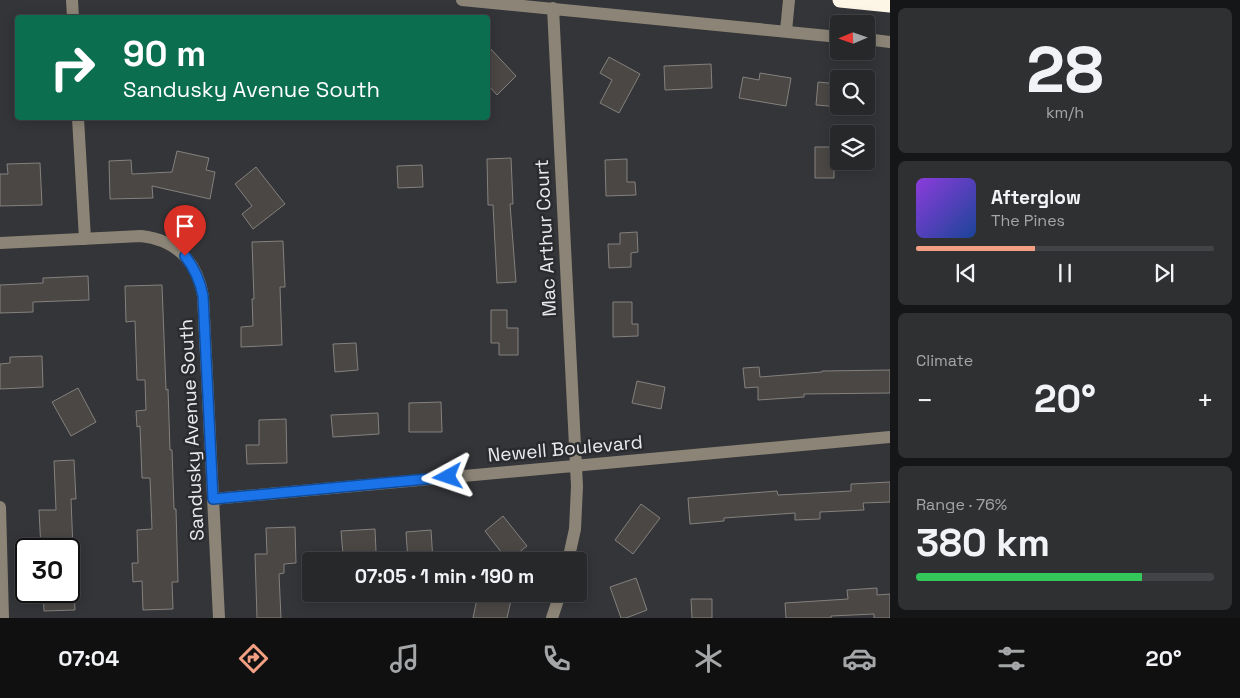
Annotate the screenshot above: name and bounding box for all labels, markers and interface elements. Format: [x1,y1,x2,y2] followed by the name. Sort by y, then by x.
[830,15,875,60] north arrow
[830,15,875,170] map controls
[1026,28,1104,111] text: 28
[123,32,206,76] text: 90 m
[40,35,105,100] icon: right
[830,70,875,115] button: search
[123,75,380,103] text: Sandusky Avenue South
[1046,102,1084,123] text: km/h
[830,125,875,170] button: layers
[529,159,562,317] street label: Mac Arthur Court
[991,185,1081,210] text: Afterglow
[164,205,206,256] pin
[991,210,1065,231] text: The Pines
[171,212,199,240] icon: arrive
[952,259,980,287] icon: previous
[1051,259,1079,287] icon: pause
[1150,259,1178,287] icon: next
[173,318,210,541] street label: Sandusky Avenue South
[916,350,973,371] text: Climate
[1034,375,1096,423] text: 20°
[916,382,933,418] text: −
[1197,382,1214,418] text: +
[486,429,644,468] street label: Newell Boulevard
[421,450,473,502] position arrow
[916,494,1007,515] text: Range · 76%
[916,519,1050,567] text: 380 km
[15,538,80,603] speed limit sign: 30
[355,564,534,589] text: 07:05 · 1 min · 190 m
[236,641,271,676] icon: directions
[387,641,422,676] icon: music
[539,641,574,676] icon: phone
[691,641,726,676] icon: climate
[842,641,877,676] icon: car
[994,641,1029,676] icon: filters
[58,644,119,672] text: 07:04
[1146,644,1182,672] text: 20°

